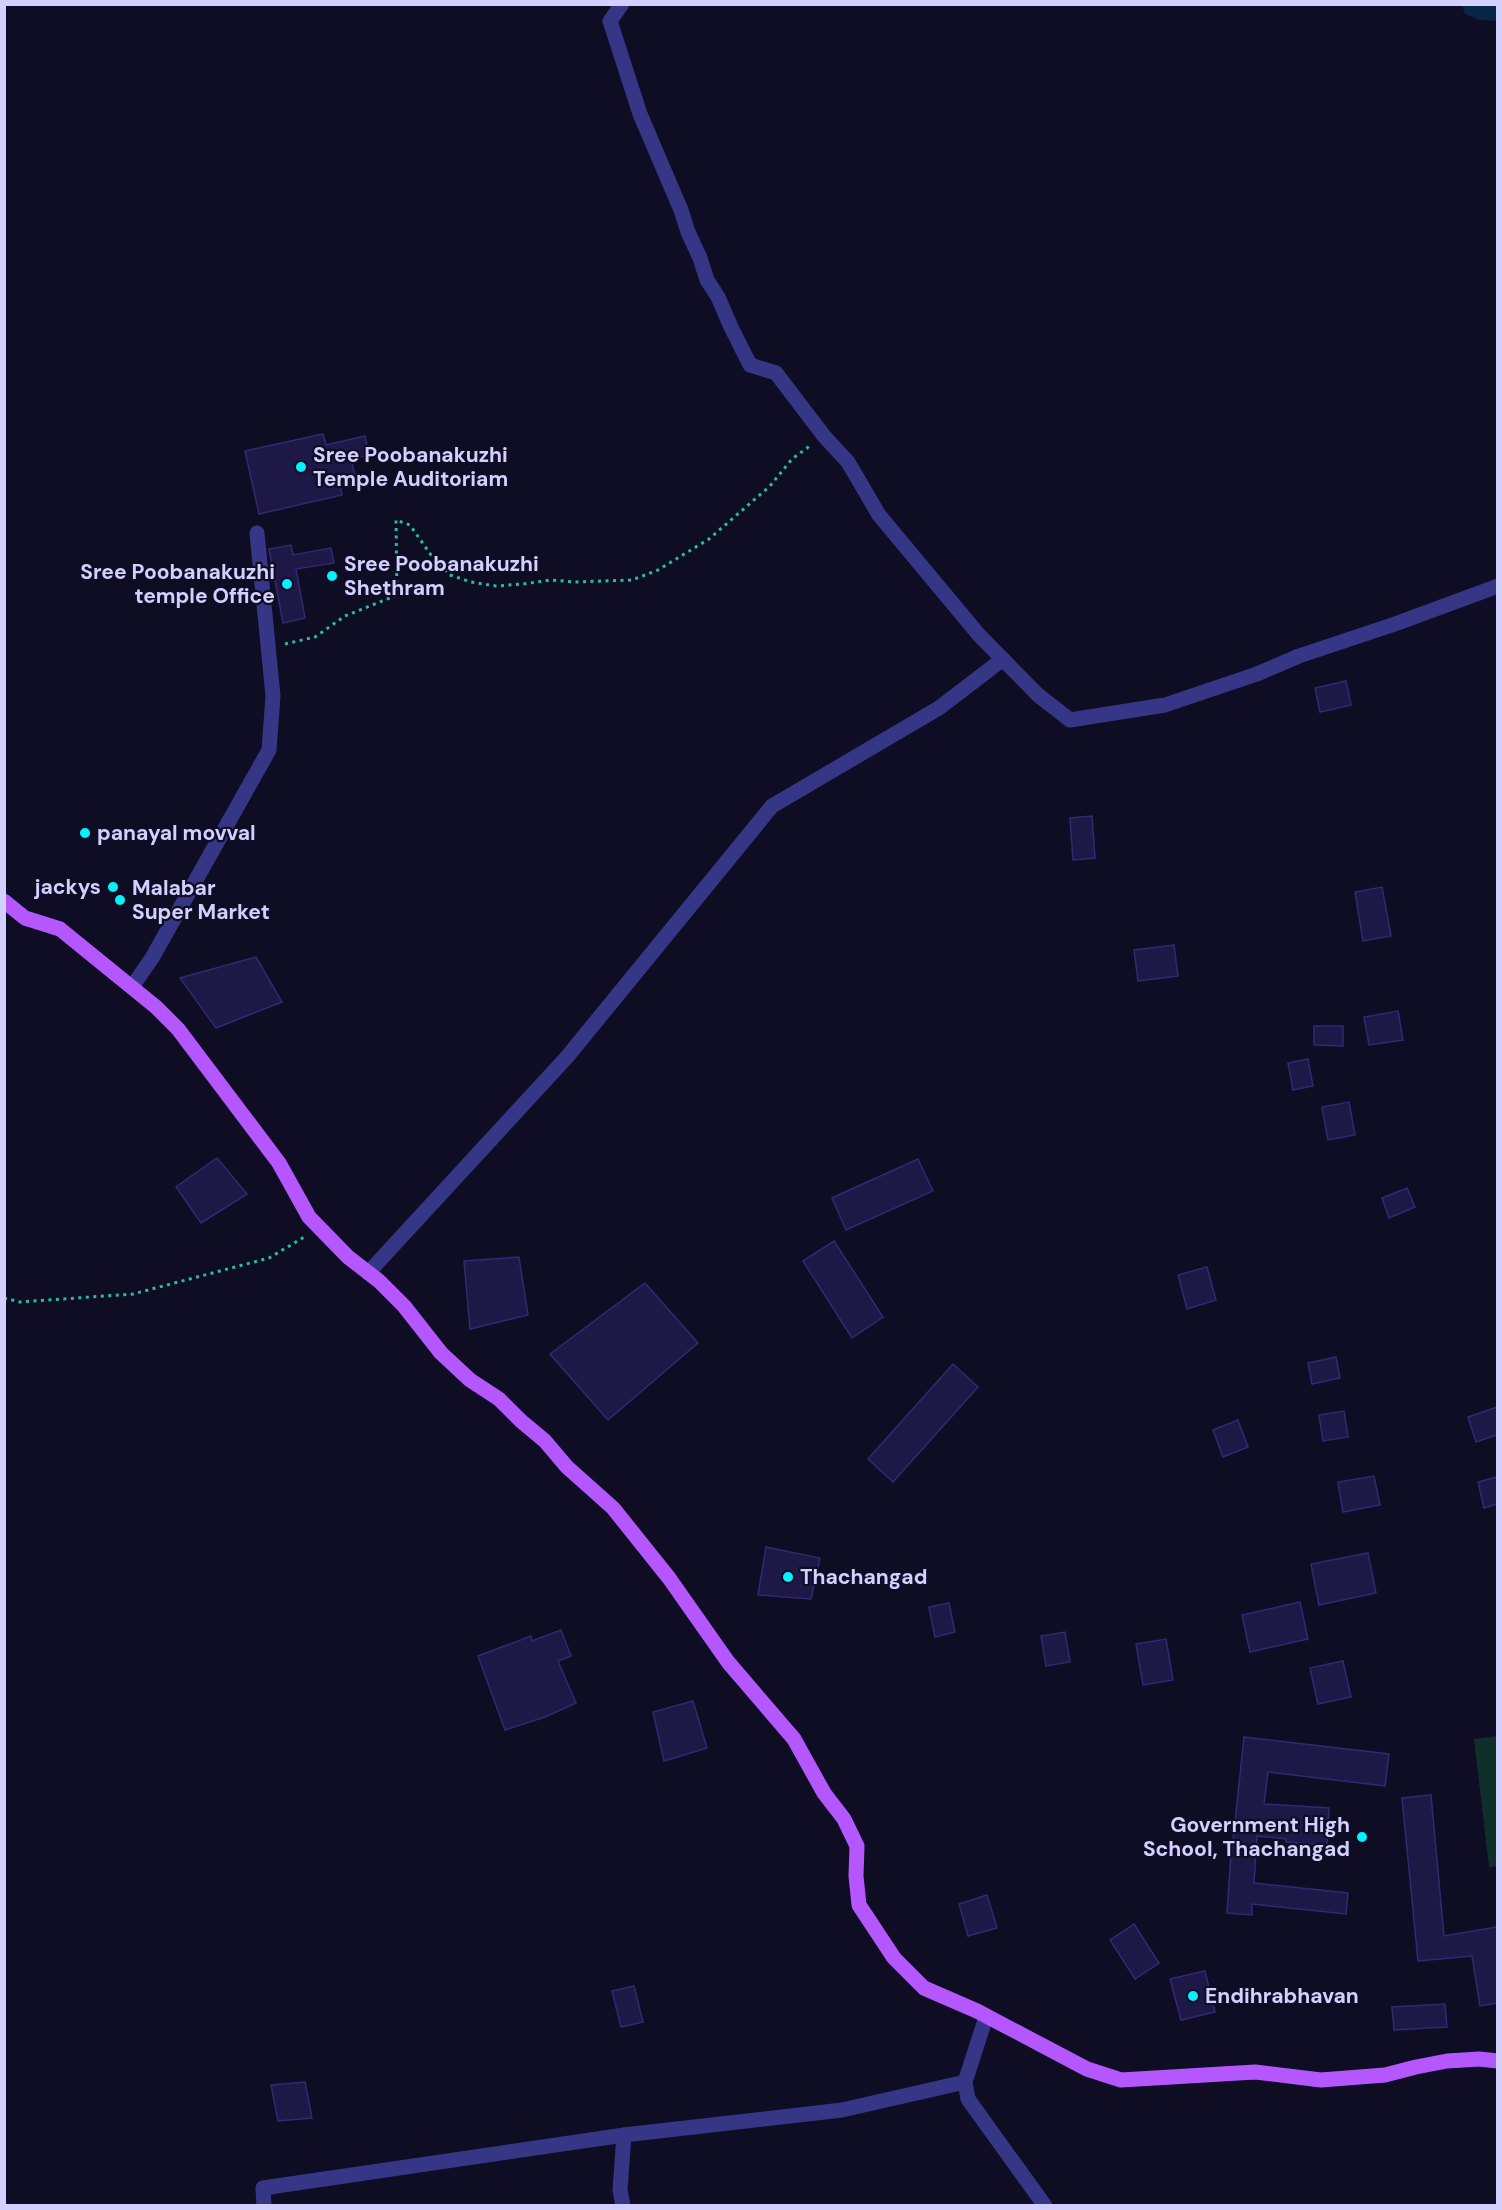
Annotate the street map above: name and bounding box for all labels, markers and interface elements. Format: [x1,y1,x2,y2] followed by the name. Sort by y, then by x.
[313,441,508,493] place label: Sree Poobanakuzhi Temple Auditoriam
[294,460,308,474] marker: Sree Poobanakuzhi Temple Auditoriam
[344,550,539,602] place label: Sree Poobanakuzhi Shethram
[80,558,275,610] place label: Sree Poobanakuzhi temple Office
[325,569,339,583] marker: Sree Poobanakuzhi Shethram
[280,577,294,591] marker: Sree Poobanakuzhi temple Office
[97,819,256,847] place label: panayal movval
[78,826,92,840] marker: panayal movval
[34,873,101,901] place label: jackys
[132,874,270,926] place label: Malabar Super Market
[106,880,120,894] marker: jackys
[113,893,127,907] marker: Malabar Super Market
[800,1563,927,1591] place label: Thachangad
[781,1570,795,1584] marker: Thachangad
[1143,1811,1350,1863] place label: Government High School, Thachangad
[1355,1830,1369,1844] marker: Government High School, Thachangad
[1205,1982,1359,2010] place label: Endihrabhavan
[1186,1989,1200,2003] marker: Endihrabhavan

